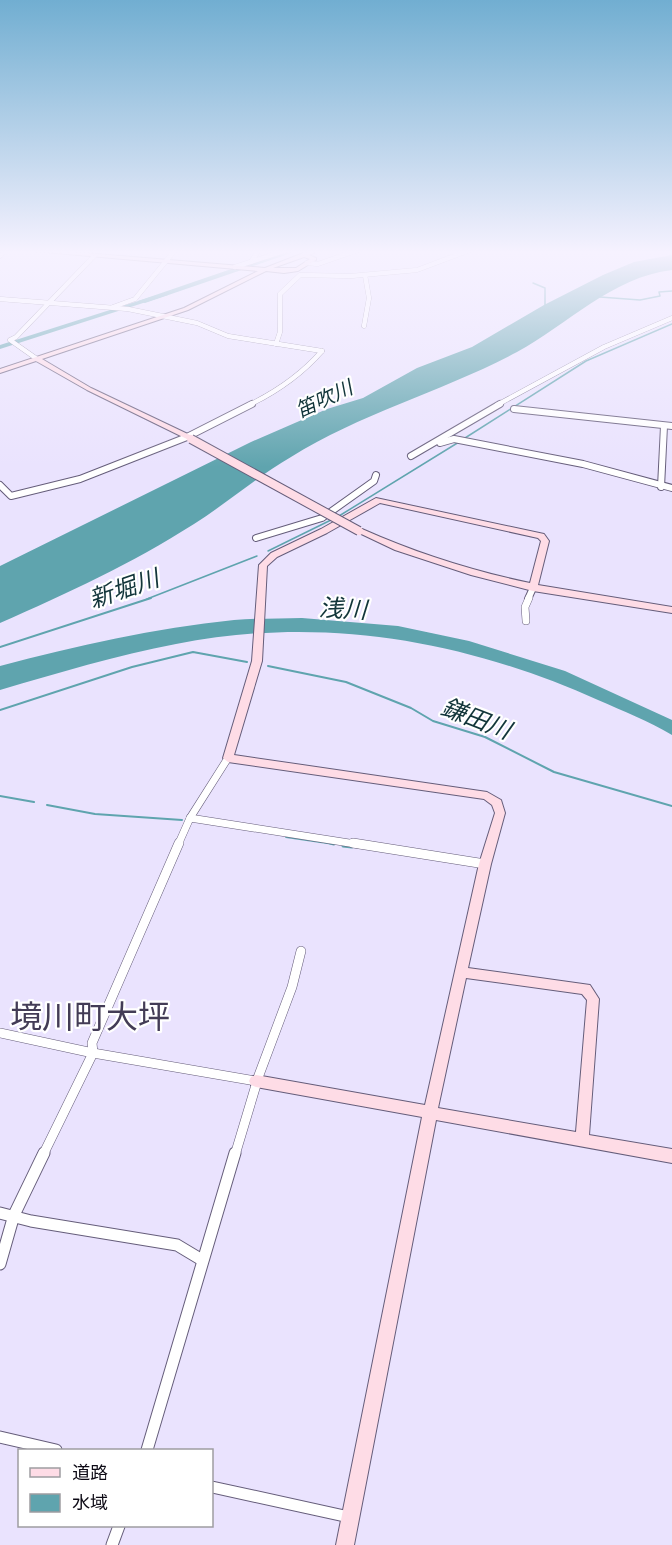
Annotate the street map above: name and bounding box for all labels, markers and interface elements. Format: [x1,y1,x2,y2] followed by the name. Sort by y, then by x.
[291,374,358,423] water label: 笛吹川
[85,561,165,614] water label: 新堀川
[318,592,371,624] water label: 浅川
[437,691,518,746] water label: 鎌田川
[10,996,170,1036] district label: 境川町大坪
[18,1449,213,1527] legend
[72,1461,108,1484] text: 道路
[72,1491,108,1514] text: 水域

